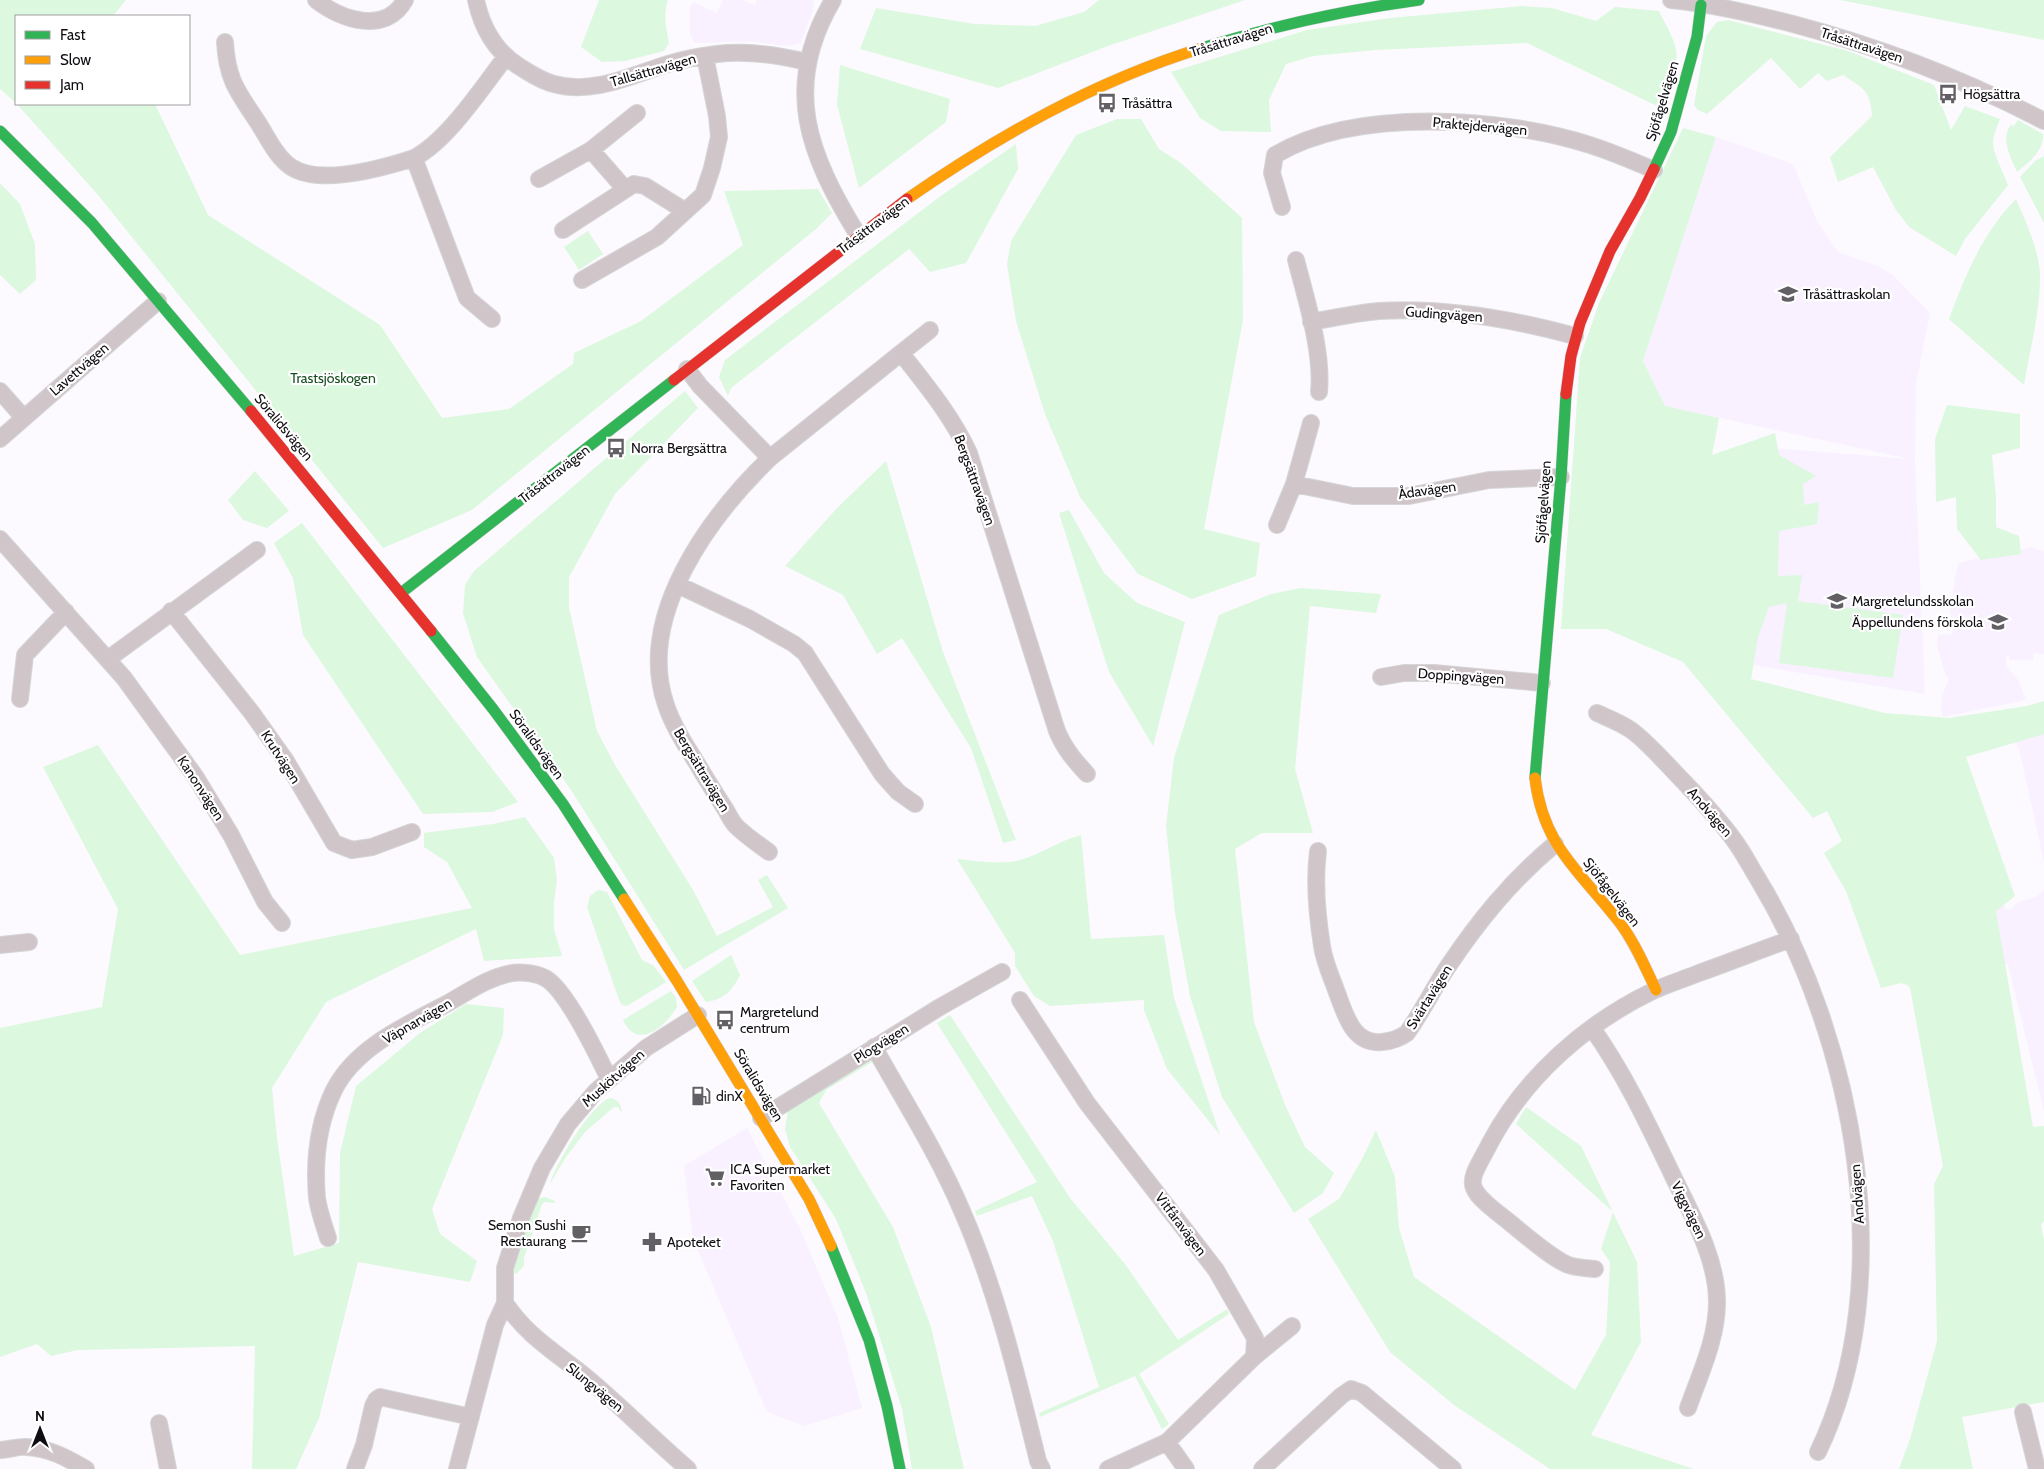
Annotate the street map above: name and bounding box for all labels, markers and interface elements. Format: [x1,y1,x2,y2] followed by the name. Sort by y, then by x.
[15,15,190,105] legend
[1188,19,1275,61] street label: Tråsättravägen
[1819,23,1906,67] street label: Tråsättravägen
[60,26,85,44] text: Fast
[608,49,698,91] street label: Tallsättravägen
[60,51,91,69] text: Slow
[1641,59,1683,143] street label: Sjöfågelvägen
[59,76,84,94] text: Jam
[1937,83,1959,105] bus stop icon: Högsättra
[1963,85,2020,103] place label: Högsättra
[1096,92,1118,114] bus stop icon: Tråsättra
[1122,94,1172,112] place label: Tråsättra
[1432,113,1528,139] street label: Praktejdervägen
[833,192,913,258] street label: Tråsättravägen
[1777,283,1799,305] school or university icon: Tråsättraskolan
[1803,285,1891,303] place label: Tråsättraskolan
[1405,302,1484,326] street label: Gudingvägen
[46,338,112,400] street label: Lavettvägen
[290,369,376,387] park label: Trastsjöskogen
[251,390,317,464] street label: Söralidsvägen
[950,432,1000,528] street label: Bergsättravägen
[605,437,627,459] bus stop icon: Norra Bergsättra
[631,439,727,457] place label: Norra Bergsättra
[515,441,593,507] street label: Tråsättravägen
[1531,460,1555,544] street label: Sjöfågelvägen
[1397,477,1457,503] street label: Ådavägen
[1826,590,1848,612] school or university icon: Margretelundsskolan
[1852,592,1974,610] place label: Margretelundsskolan
[1987,611,2009,633] school or university icon: Äppellundens förskola
[1852,613,1983,631] place label: Äppellundens förskola
[1417,664,1505,688] street label: Doppingvägen
[506,705,569,783] street label: Söralidsvägen
[670,725,734,815] street label: Bergsättravägen
[257,727,305,787] street label: Krutvägen
[173,752,229,824] street label: Kanonvägen
[1684,784,1736,841] street label: Andvägen
[1579,854,1645,930] street label: Sjöfågelvägen
[1402,961,1456,1033] street label: Svärtavägen
[379,994,455,1048] street label: Väpnarvägen
[740,1003,819,1037] place label: Margretelund centrum
[714,1009,736,1031] bus stop icon: Margretelund centrum
[850,1019,912,1067] street label: Plogvägen
[578,1045,648,1111] street label: Muskötvägen
[730,1045,788,1125] street label: Söralidsvägen
[690,1085,712,1107] fuel station icon: dinX
[716,1087,743,1105] place label: dinX
[730,1160,830,1194] place label: ICA Supermarket Favoriten
[1846,1163,1868,1224] street label: Andvägen
[704,1166,726,1188] supermarket icon: ICA Supermarket Favoriten
[1667,1178,1711,1242] street label: Viggvägen
[1151,1189,1211,1259] street label: Vitfåravägen
[488,1216,567,1250] place label: Semon Sushi Restaurang
[570,1222,592,1244] cafe icon: Semon Sushi Restaurang
[641,1231,663,1253] pharmacy icon: Apoteket
[667,1233,721,1251] place label: Apoteket
[563,1358,628,1416] street label: Slungvägen
[15,1404,65,1454] north arrow
[35,1407,45,1425] text: N

